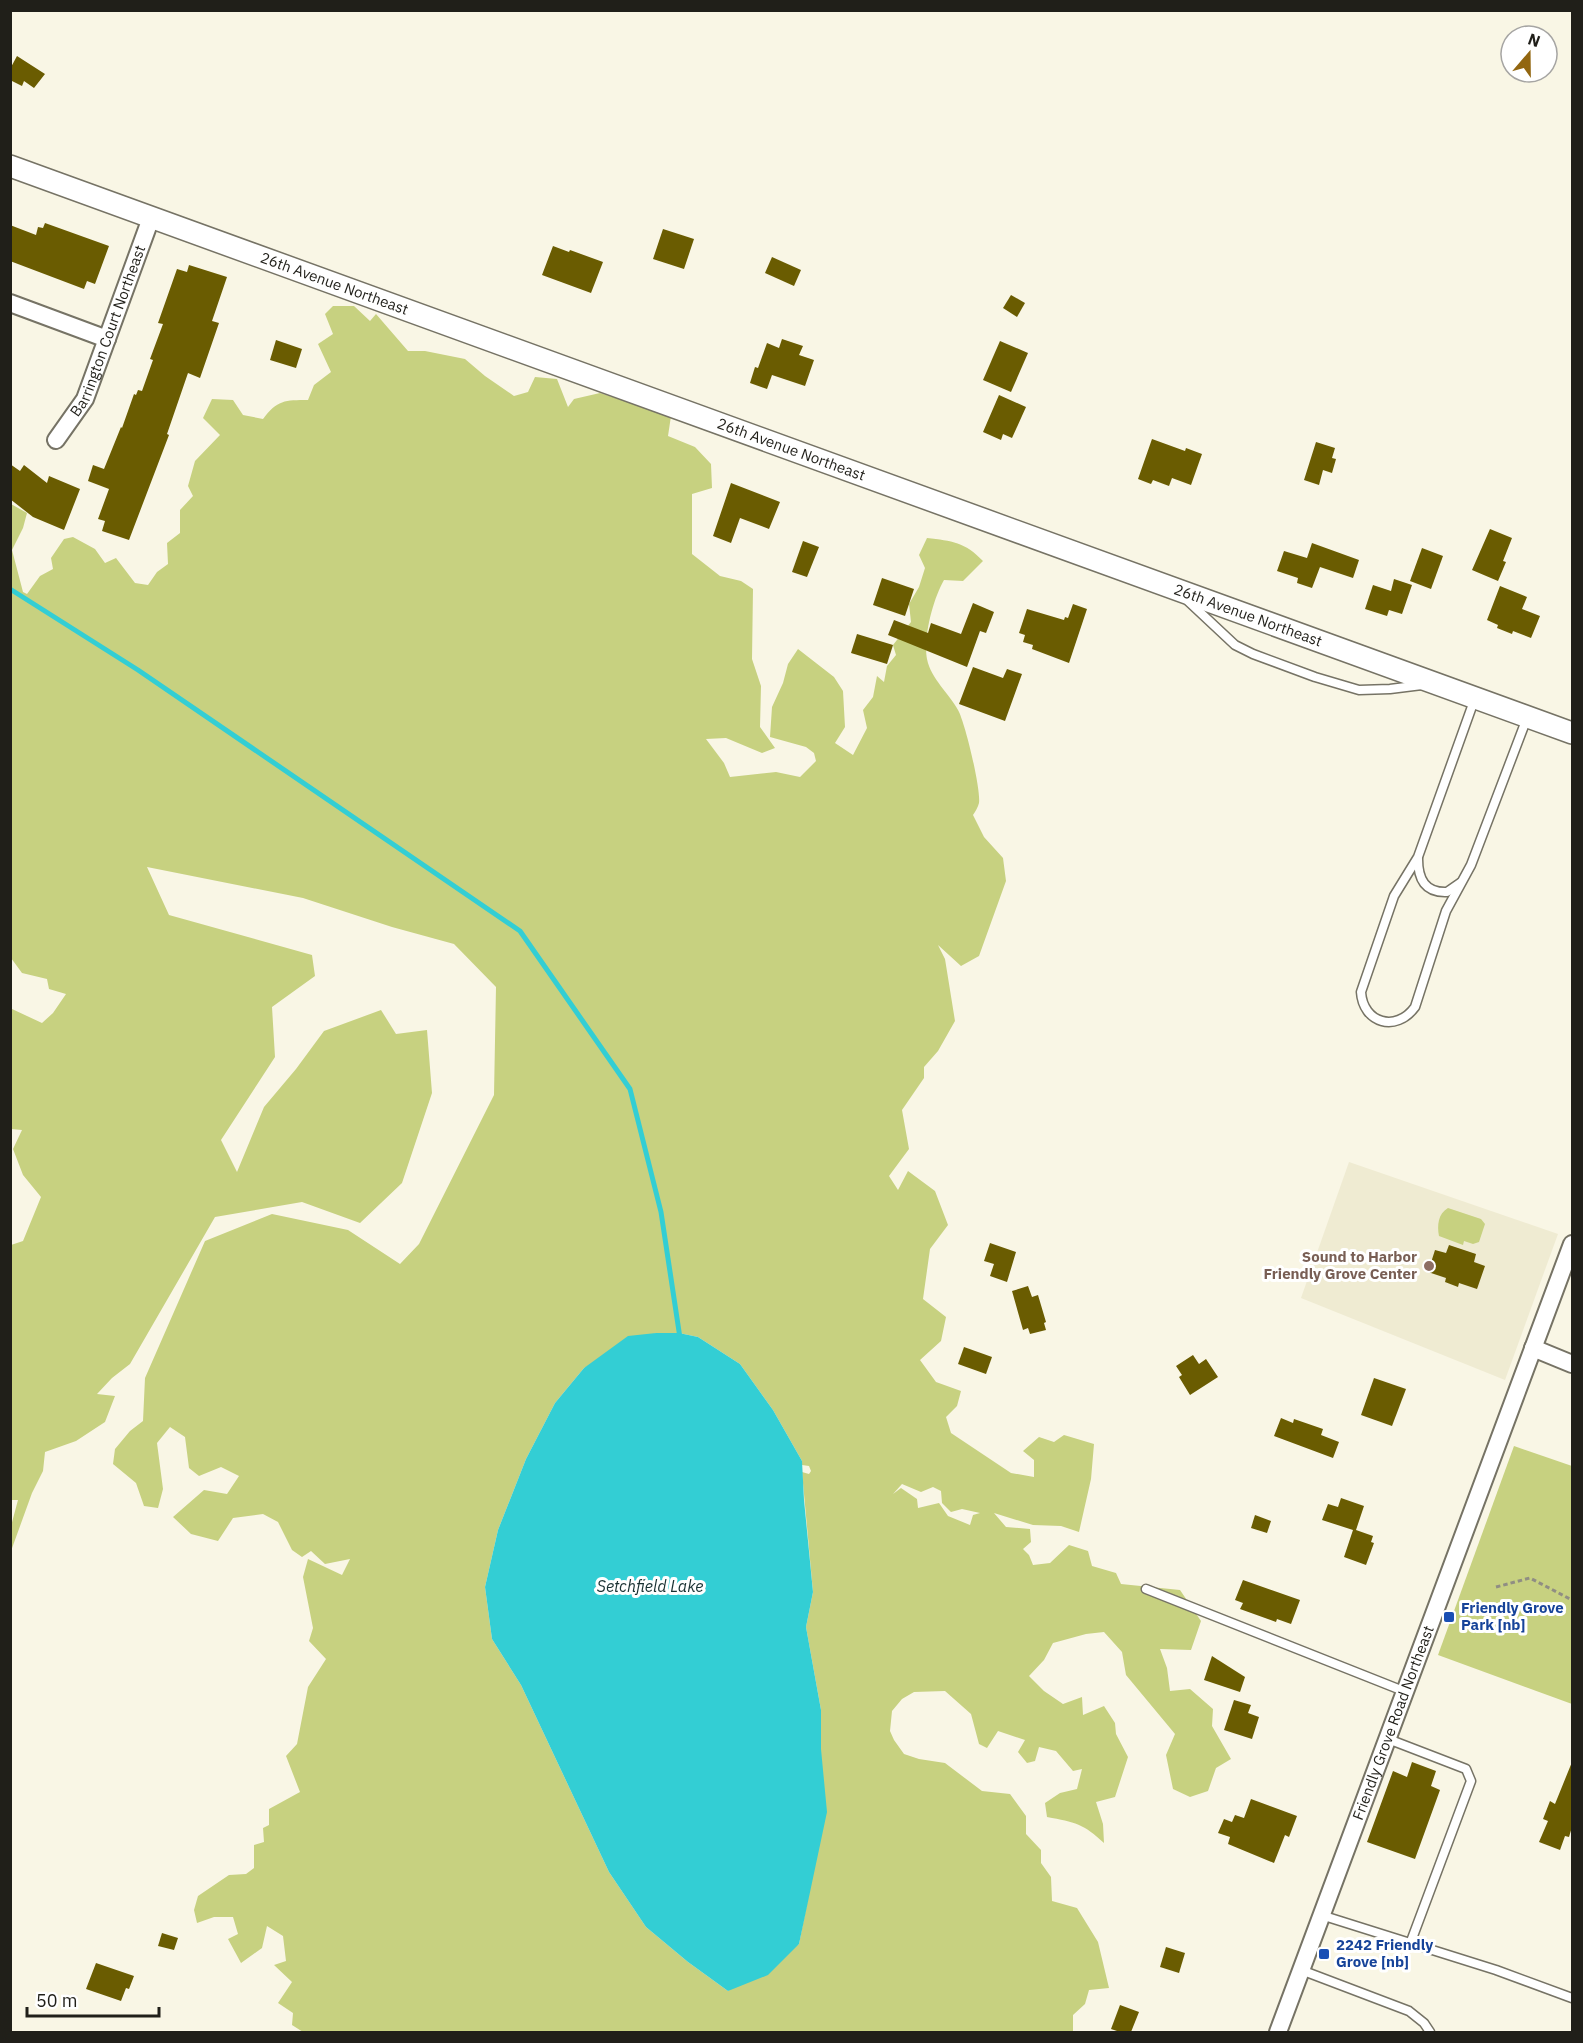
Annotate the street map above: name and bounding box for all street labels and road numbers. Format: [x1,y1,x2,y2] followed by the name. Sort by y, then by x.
[66,242,149,420] street label: Barrington Court Northeast
[258,248,411,319] street label: 26th Avenue Northeast
[715,413,868,485] street label: 26th Avenue Northeast
[1171,579,1325,650] street label: 26th Avenue Northeast
[1348,1623,1438,1823] street label: Friendly Grove Road Northeast

